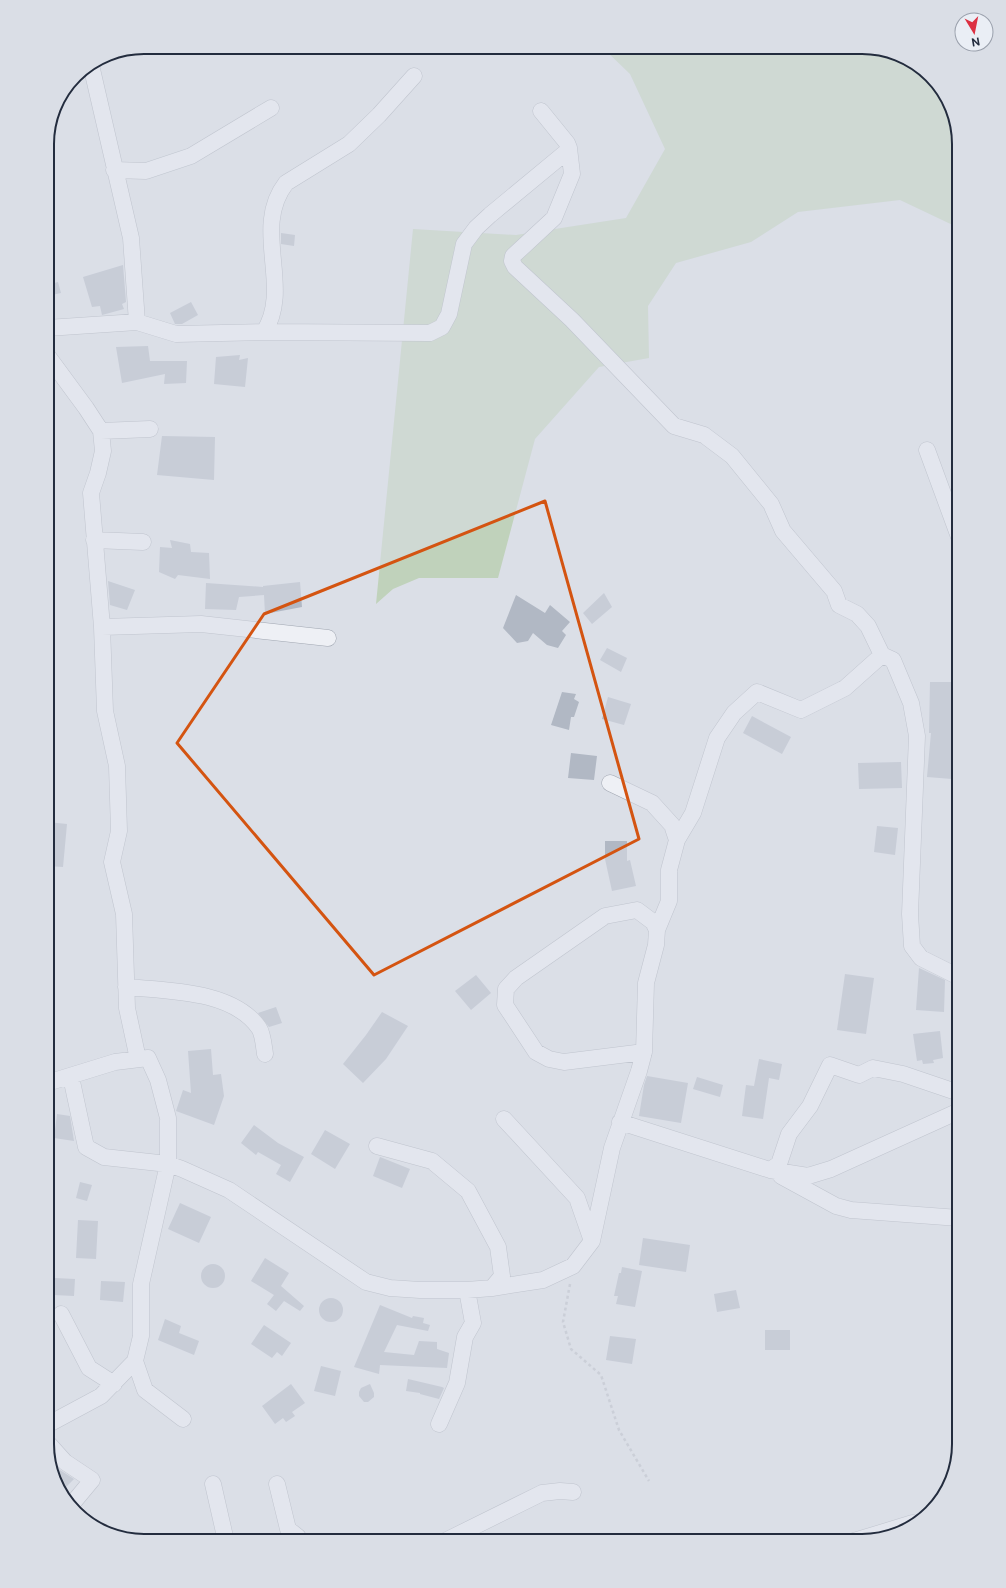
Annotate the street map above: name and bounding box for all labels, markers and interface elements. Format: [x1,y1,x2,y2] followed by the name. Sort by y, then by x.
[954,12,994,52] north arrow
[970,35,981,49] text: N

